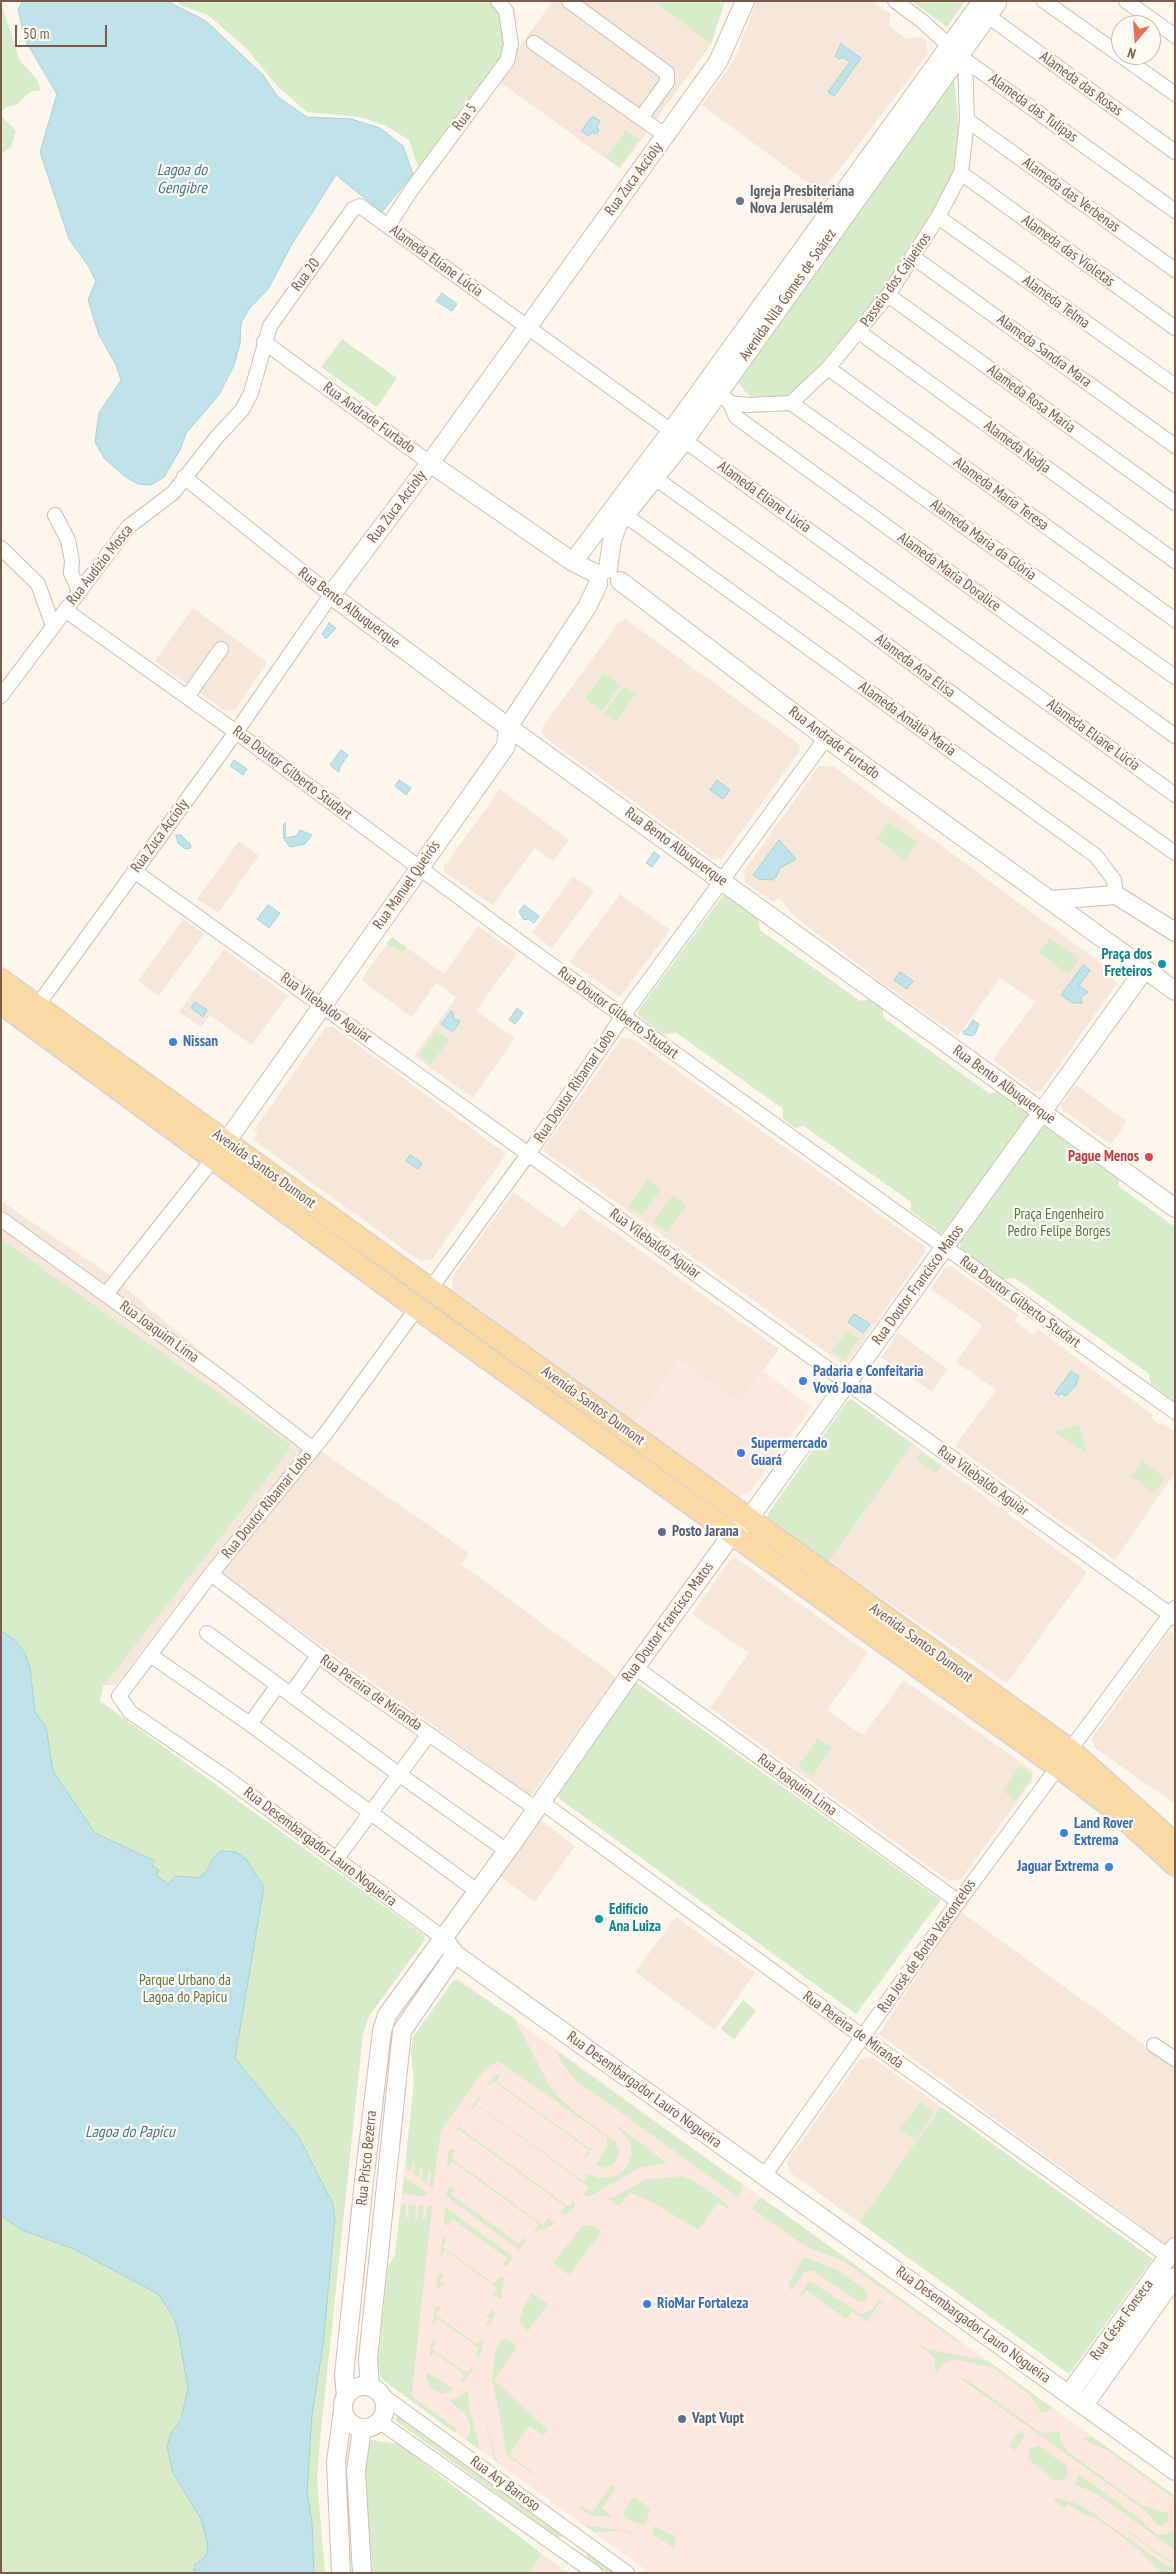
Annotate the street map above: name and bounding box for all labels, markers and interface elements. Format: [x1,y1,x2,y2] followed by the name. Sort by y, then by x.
[18,15,110,47] scale bar
[1111,15,1161,65] north arrow
[23,24,49,43] text: 50 m
[1125,44,1138,63] text: N
[1036,48,1126,120] street label: Alameda das Rosas
[985,70,1081,146] street label: Alameda das Tulipas
[449,100,481,134] street label: Rua 5
[601,139,667,219] street label: Rua Zuca Accioly
[1019,154,1123,236] street label: Alameda das Verbenas
[157,160,207,198] water label: Lagoa do Gengibre
[750,183,854,218] place label: Igreja Presbiteriana Nova Jerusalém
[734,195,746,207] marker: Igreja Presbiteriana Nova Jerusalém
[1018,211,1118,291] street label: Alameda das Violetas
[386,221,486,301] street label: Alameda Eliane Lúcia
[736,226,840,364] street label: Avenida Nila Gomes de Soárez
[857,230,935,330] street label: Passeio dos Cajueiros
[288,255,324,295] street label: Rua 20
[1019,272,1093,332] street label: Alameda Telma
[993,311,1095,391] street label: Alameda Sandra Mara
[983,361,1079,437] street label: Alameda Rosa Maria
[319,379,419,457] street label: Rua Andrade Furtado
[980,417,1054,477] street label: Alameda Nadja
[950,453,1052,535] street label: Alameda Maria Teresa
[714,457,814,537] street label: Alameda Eliane Lúcia
[364,467,430,547] street label: Rua Zuca Accioly
[926,495,1040,585] street label: Alameda Maria da Glória
[63,521,137,609] street label: Rua Audízio Mosca
[894,529,1004,615] street label: Alameda Maria Doralice
[295,564,403,652] street label: Rua Bento Albuquerque
[872,630,958,702] street label: Alameda Ana Elisa
[855,678,959,760] street label: Alameda Amália Maria
[1043,695,1143,775] street label: Alameda Eliane Lúcia
[785,703,883,783] street label: Rua Andrade Furtado
[229,722,355,824] street label: Rua Doutor Gilberto Studart
[127,796,193,876] street label: Rua Zuca Accioly
[621,804,731,890] street label: Rua Bento Albuquerque
[370,837,444,933] street label: Rua Manuel Queirós
[1101,946,1152,981] place label: Praça dos Freteiros
[1156,958,1168,970] marker: Praça dos Freteiros
[554,963,682,1063] street label: Rua Doutor Gilberto Studart
[277,969,375,1047] street label: Rua Vilebaldo Aguiar
[530,1026,620,1146] street label: Rua Doutor Ribamar Lobo
[183,1033,218,1051] place label: Nissan
[167,1036,179,1048] marker: Nissan
[949,1042,1059,1128] street label: Rua Bento Albuquerque
[209,1125,319,1213] street label: Avenida Santos Dumont
[1068,1148,1139,1166] place label: Pague Menos
[1143,1151,1155,1163] marker: Pague Menos
[606,1205,704,1283] street label: Rua Vilebaldo Aguiar
[1007,1206,1111,1241] park label: Praça Engenheiro Pedro Felipe Borges
[868,1221,968,1349] street label: Rua Doutor Francisco Matos
[956,1252,1084,1352] street label: Rua Doutor Gilberto Studart
[116,1297,202,1367] street label: Rua Joaquim Lima
[538,1362,648,1450] street label: Avenida Santos Dumont
[813,1363,924,1398] place label: Padaria e Confeitaria Vovó Joana
[797,1375,809,1387] marker: Padaria e Confeitaria Vovó Joana
[751,1435,827,1470] place label: Supermercado Guará
[934,1442,1032,1520] street label: Rua Vilebaldo Aguiar
[735,1447,747,1459] marker: Supermercado Guará
[218,1448,316,1562] street label: Rua Doutor Ribamar Lobo
[672,1523,739,1541] place label: Posto Jarana
[656,1526,668,1538] marker: Posto Jarana
[618,1558,718,1686] street label: Rua Doutor Francisco Matos
[866,1599,976,1687] street label: Avenida Santos Dumont
[317,1651,425,1735] street label: Rua Pereira de Miranda
[754,1750,840,1820] street label: Rua Joaquim Lima
[240,1784,400,1910] street label: Rua Desembargador Lauro Nogueira
[1074,1815,1133,1850] place label: Land Rover Extrema
[1058,1827,1070,1839] marker: Land Rover Extrema
[1017,1858,1099,1876] place label: Jaguar Extrema
[1103,1861,1115,1873] marker: Jaguar Extrema
[874,1876,980,2016] street label: Rua José de Borba Vasconcelos
[609,1901,661,1936] place label: Edifício Ana Luiza
[593,1913,605,1925] marker: Edifício Ana Luiza
[139,1972,231,2007] park label: Parque Urbano da Lagoa do Papicu
[799,1987,907,2073] street label: Rua Pereira de Miranda
[563,2028,725,2152] street label: Rua Desembargador Lauro Nogueira
[353,2110,381,2206] street label: Rua Prisco Bezerra
[85,2122,175,2142] water label: Lagoa do Papicu
[892,2263,1054,2387] street label: Rua Desembargador Lauro Nogueira
[1087,2276,1157,2364] street label: Rua César Fonseca
[657,2295,748,2313] place label: RioMar Fortaleza
[641,2298,653,2310] marker: RioMar Fortaleza
[692,2410,744,2428] place label: Vapt Vupt
[676,2413,688,2425] marker: Vapt Vupt
[466,2453,544,2515] street label: Rua Ary Barroso

